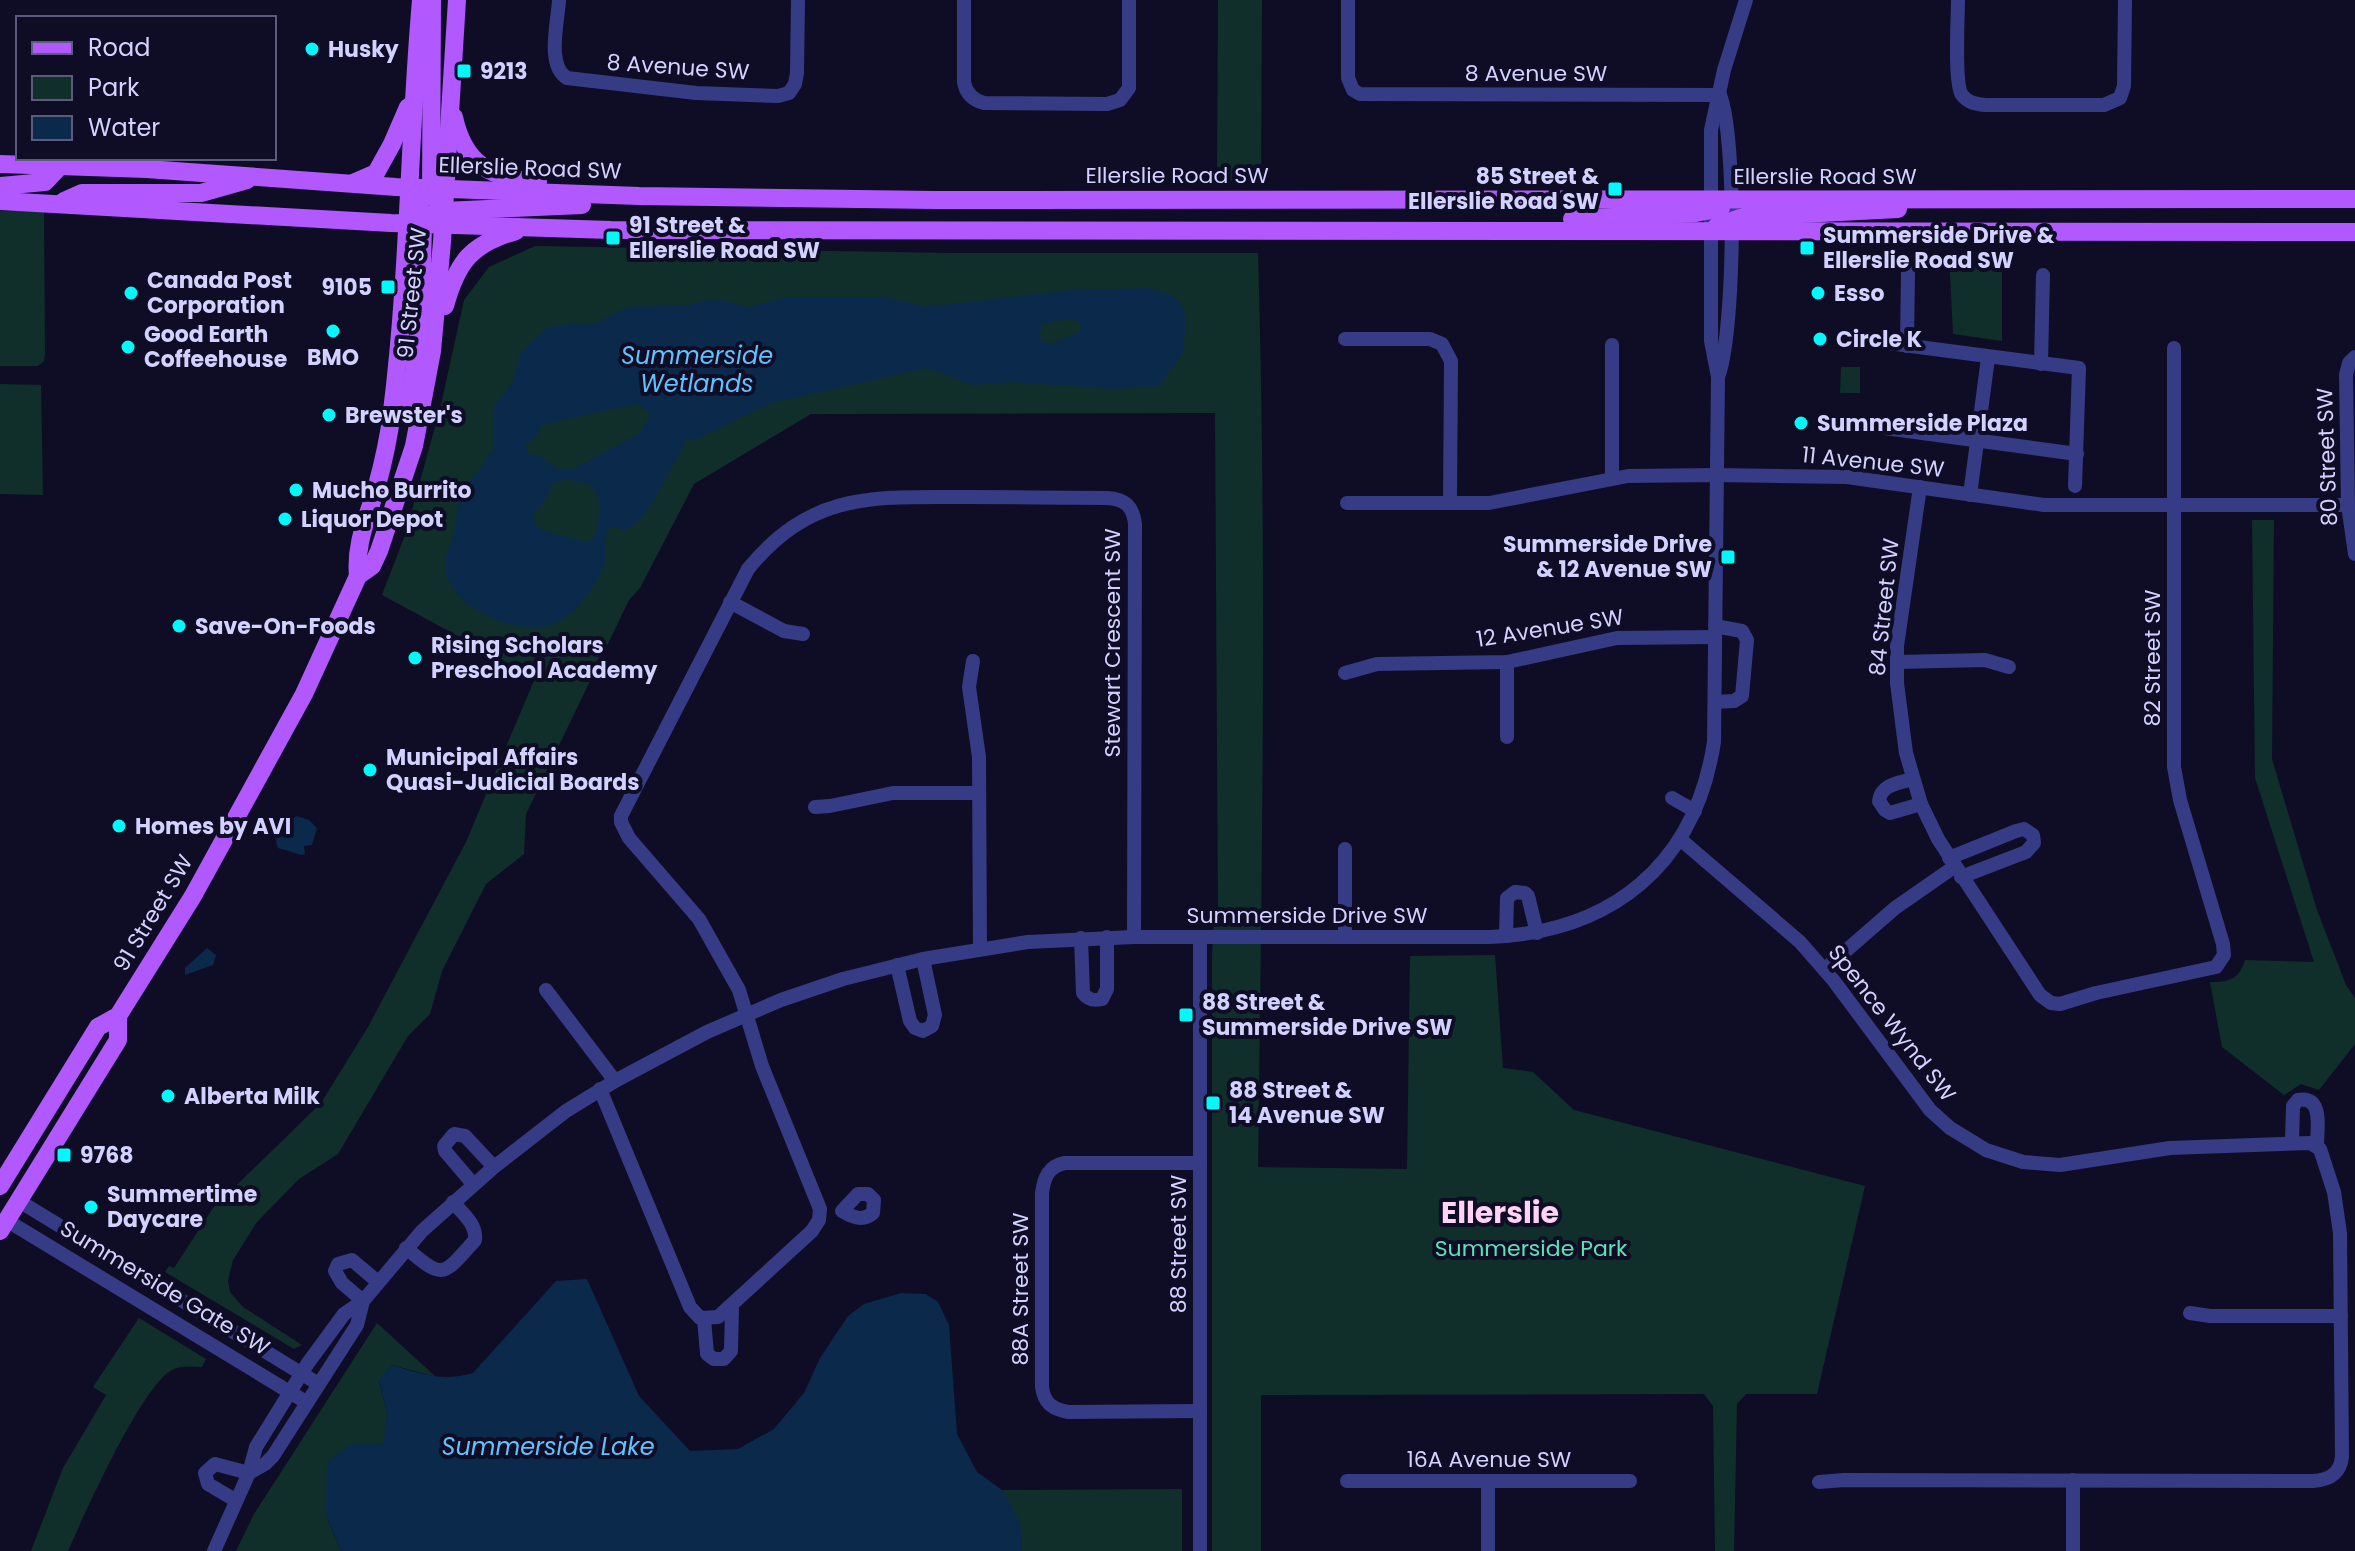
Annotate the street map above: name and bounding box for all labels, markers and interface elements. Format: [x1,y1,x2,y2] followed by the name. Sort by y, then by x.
[16,16,276,160] legend
[88,31,150,64] text: Road
[328,34,399,65] place label: Husky
[303,40,321,58] marker: Husky
[606,47,750,87] street label: 8 Avenue SW
[480,56,528,87] place label: 9213
[1465,58,1607,89] street label: 8 Avenue SW
[455,62,473,80] marker: 9213
[88,71,140,104] text: Park
[88,111,160,144] text: Water
[438,149,622,187] street label: Ellerslie Road SW
[1085,160,1269,191] street label: Ellerslie Road SW
[1408,161,1599,217] place label: 85 Street & Ellerslie Road SW
[1733,161,1917,192] street label: Ellerslie Road SW
[1606,180,1624,198] marker: 85 Street & Ellerslie Road SW
[629,210,820,266] place label: 91 Street & Ellerslie Road SW
[1823,220,2055,276] place label: Summerside Drive & Ellerslie Road SW
[390,226,434,360] street label: 91 Street SW
[604,229,622,247] marker: 91 Street & Ellerslie Road SW
[1798,239,1816,257] marker: Summerside Drive & Ellerslie Road SW
[147,265,292,321] place label: Canada Post Corporation
[322,272,372,303] place label: 9105
[379,278,397,296] marker: 9105
[1834,278,1884,309] place label: Esso
[122,284,140,302] marker: Canada Post Corporation
[1809,284,1827,302] marker: Esso
[144,319,287,375] place label: Good Earth Coffeehouse
[324,322,342,340] marker: BMO
[1836,324,1922,355] place label: Circle K
[1811,330,1829,348] marker: Circle K
[119,338,137,356] marker: Good Earth Coffeehouse
[621,339,773,400] water label: Summerside Wetlands
[307,342,359,373] place label: BMO
[2309,387,2345,527] street label: 80 Street SW
[345,400,463,431] place label: Brewster's
[320,406,338,424] marker: Brewster's
[1817,408,2028,439] place label: Summerside Plaza
[1792,414,1810,432] marker: Summerside Plaza
[1800,439,1946,485] street label: 11 Avenue SW
[312,475,471,506] place label: Mucho Burrito
[287,481,305,499] marker: Mucho Burrito
[301,504,443,535] place label: Liquor Depot
[276,510,294,528] marker: Liquor Depot
[1097,528,1128,758] street label: Stewart Crescent SW
[1503,529,1712,585] place label: Summerside Drive & 12 Avenue SW
[1861,537,1907,677] street label: 84 Street SW
[1719,548,1737,566] marker: Summerside Drive & 12 Avenue SW
[2137,589,2168,727] street label: 82 Street SW
[1474,601,1626,655] street label: 12 Avenue SW
[195,611,376,642] place label: Save-On-Foods
[170,617,188,635] marker: Save-On-Foods
[431,630,658,686] place label: Rising Scholars Preschool Academy
[406,649,424,667] marker: Rising Scholars Preschool Academy
[386,742,640,798] place label: Municipal Affairs Quasi-Judicial Boards
[361,761,379,779] marker: Municipal Affairs Quasi-Judicial Boards
[135,811,291,842] place label: Homes by AVI
[110,817,128,835] marker: Homes by AVI
[106,849,200,977] street label: 91 Street SW
[1187,900,1427,931] street label: Summerside Drive SW
[1821,938,1963,1108] street label: Spence Wynd SW
[1202,987,1452,1043] place label: 88 Street & Summerside Drive SW
[1177,1006,1195,1024] marker: 88 Street & Summerside Drive SW
[1229,1075,1385,1131] place label: 88 Street & 14 Avenue SW
[184,1081,320,1112] place label: Alberta Milk
[159,1087,177,1105] marker: Alberta Milk
[1204,1094,1222,1112] marker: 88 Street & 14 Avenue SW
[80,1140,134,1171] place label: 9768
[55,1146,73,1164] marker: 9768
[1163,1175,1194,1313] street label: 88 Street SW
[107,1179,257,1235] place label: Summertime Daycare
[1441,1191,1559,1234] district label: Ellerslie
[82,1198,100,1216] marker: Summertime Daycare
[1005,1212,1036,1366] street label: 88A Street SW
[54,1213,276,1363] street label: Summerside Gate SW
[1435,1233,1628,1264] park label: Summerside Park
[441,1430,655,1463] water label: Summerside Lake
[1407,1444,1571,1475] street label: 16A Avenue SW

